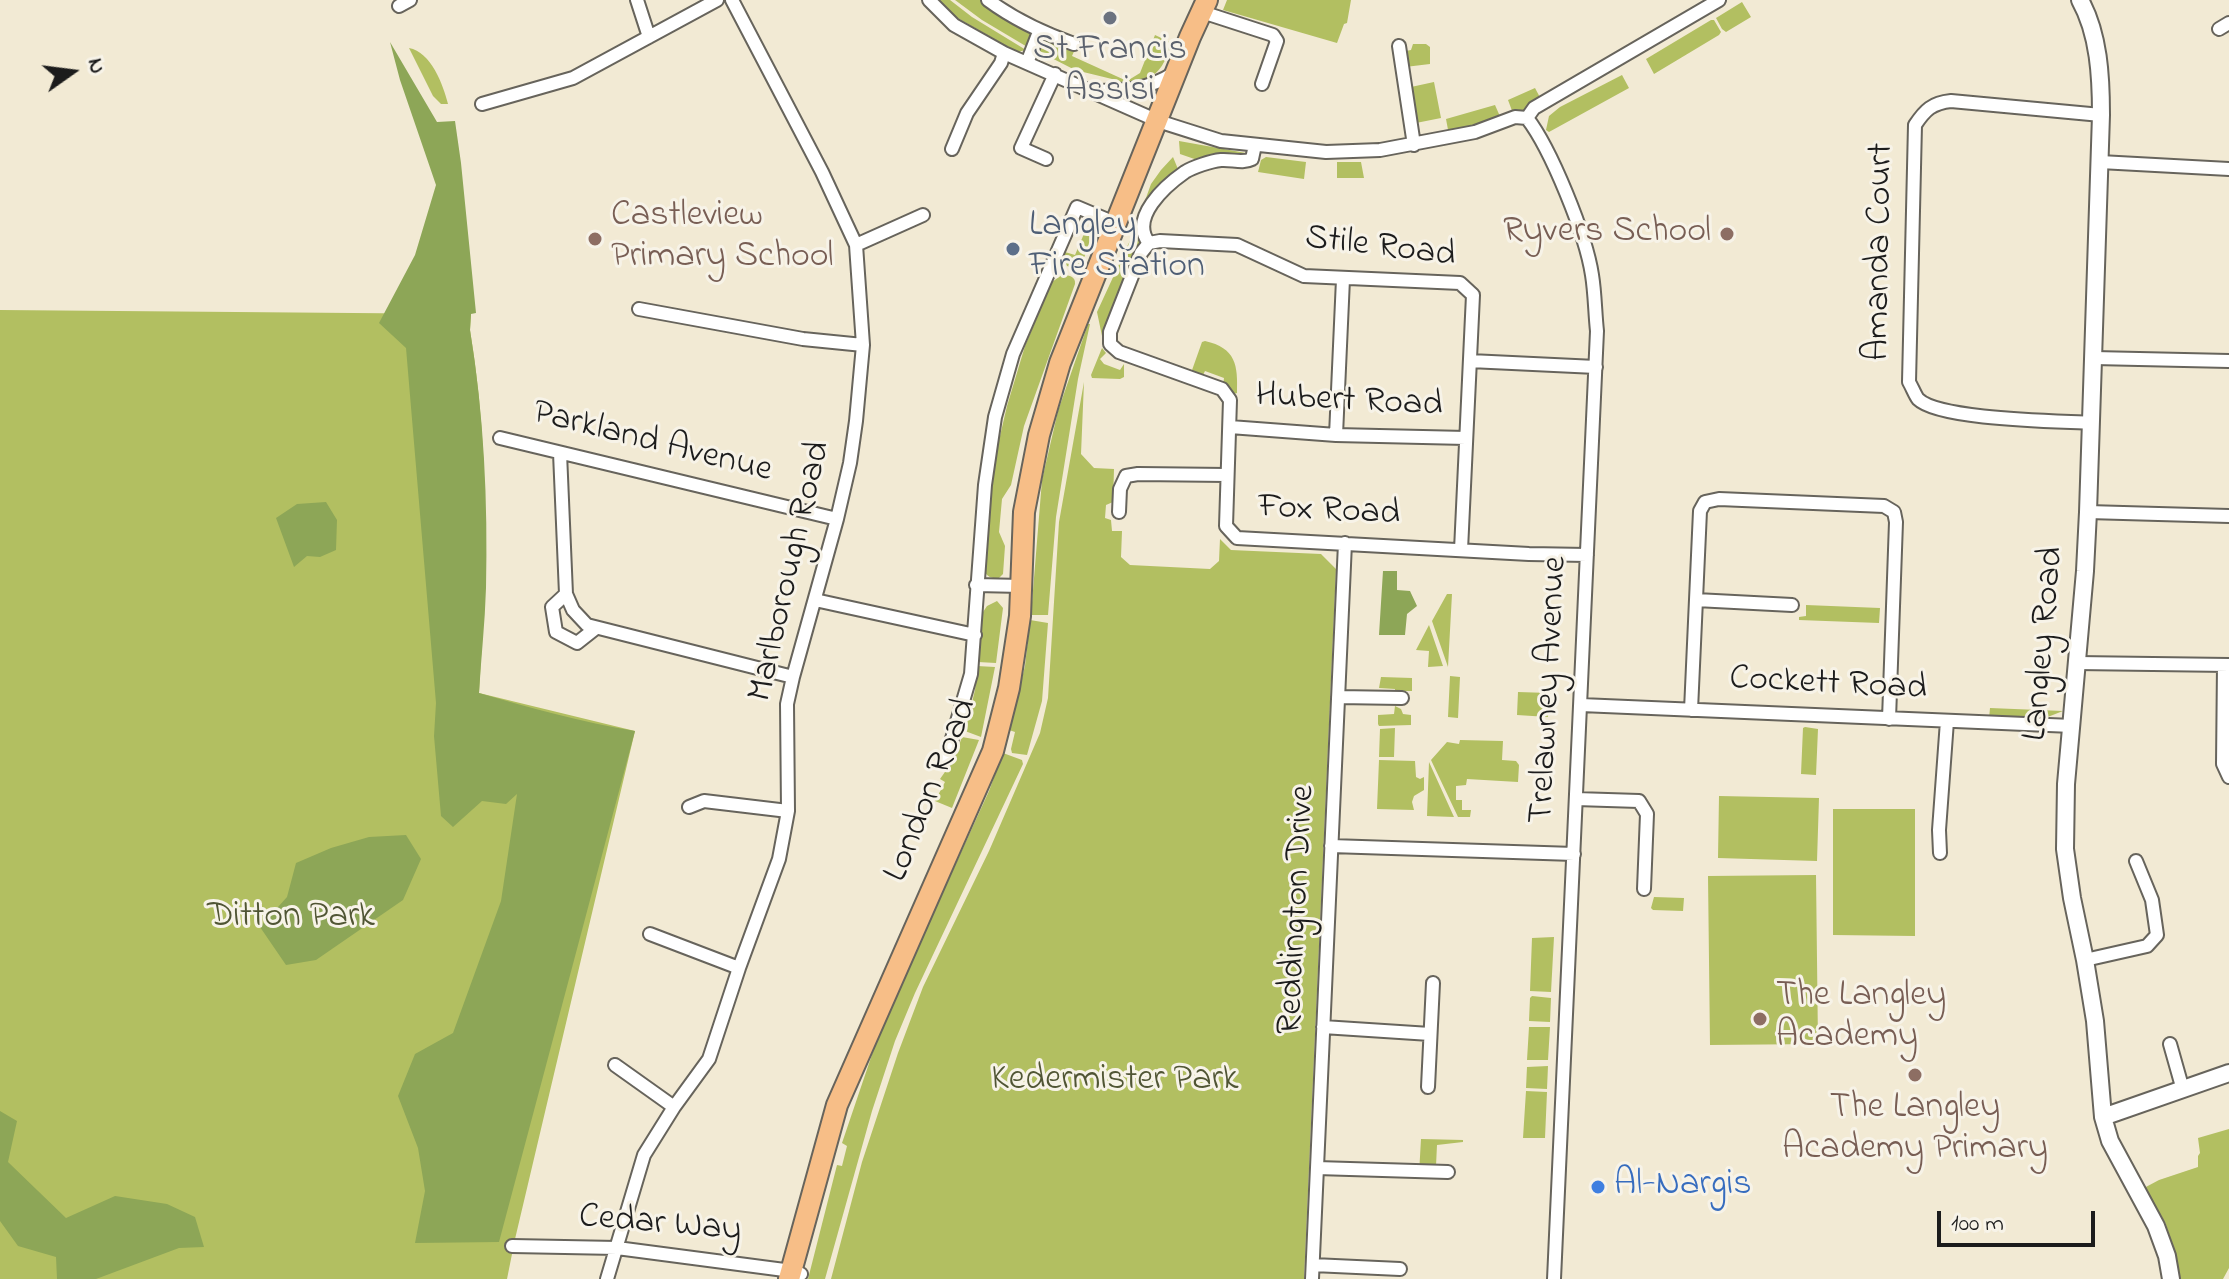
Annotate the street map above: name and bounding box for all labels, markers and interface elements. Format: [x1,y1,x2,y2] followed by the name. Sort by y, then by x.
[1101,9,1119,27] marker: St Francis Assisi
[1033,30,1187,115] place label: St Francis Assisi
[32,32,112,112] north arrow
[78,55,113,77] text: N
[1858,143,1906,361] street label: Amanda Court
[611,196,833,281] place label: Castleview Primary School
[1029,206,1205,291] place label: Langley Fire Station
[1503,212,1711,256] place label: Ryvers School
[1302,218,1458,280] street label: Stile Road
[1718,225,1736,243] marker: Ryvers School
[586,230,604,248] marker: Castleview Primary School
[1004,240,1022,258] marker: Langley Fire Station
[1254,377,1444,429] street label: Hubert Road
[528,393,776,495] street label: Parkland Avenue
[741,438,843,706] street label: Marlborough Road
[1257,488,1401,538] street label: Fox Road
[2016,545,2076,743] street label: Langley Road
[1522,555,1580,825] street label: Trelawney Avenue
[1728,659,1928,713] street label: Cockett Road
[877,693,989,889] street label: London Road
[1271,784,1327,1036] street label: Reddington Drive
[207,897,375,941] park label: Ditton Park
[1776,976,1946,1061] place label: The Langley Academy
[1751,1010,1769,1028] marker: The Langley Academy
[991,1060,1239,1104] park label: Kedermister Park
[1906,1066,1924,1084] marker: The Langley Academy Primary
[1782,1088,2048,1173] place label: The Langley Academy Primary
[1614,1165,1752,1209] place label: Al-Nargis
[1589,1178,1607,1196] marker: Al-Nargis
[1941,1195,2099,1245] scale bar
[577,1197,743,1255] street label: Cedar Way
[1951,1207,2004,1242] text: 100 m

